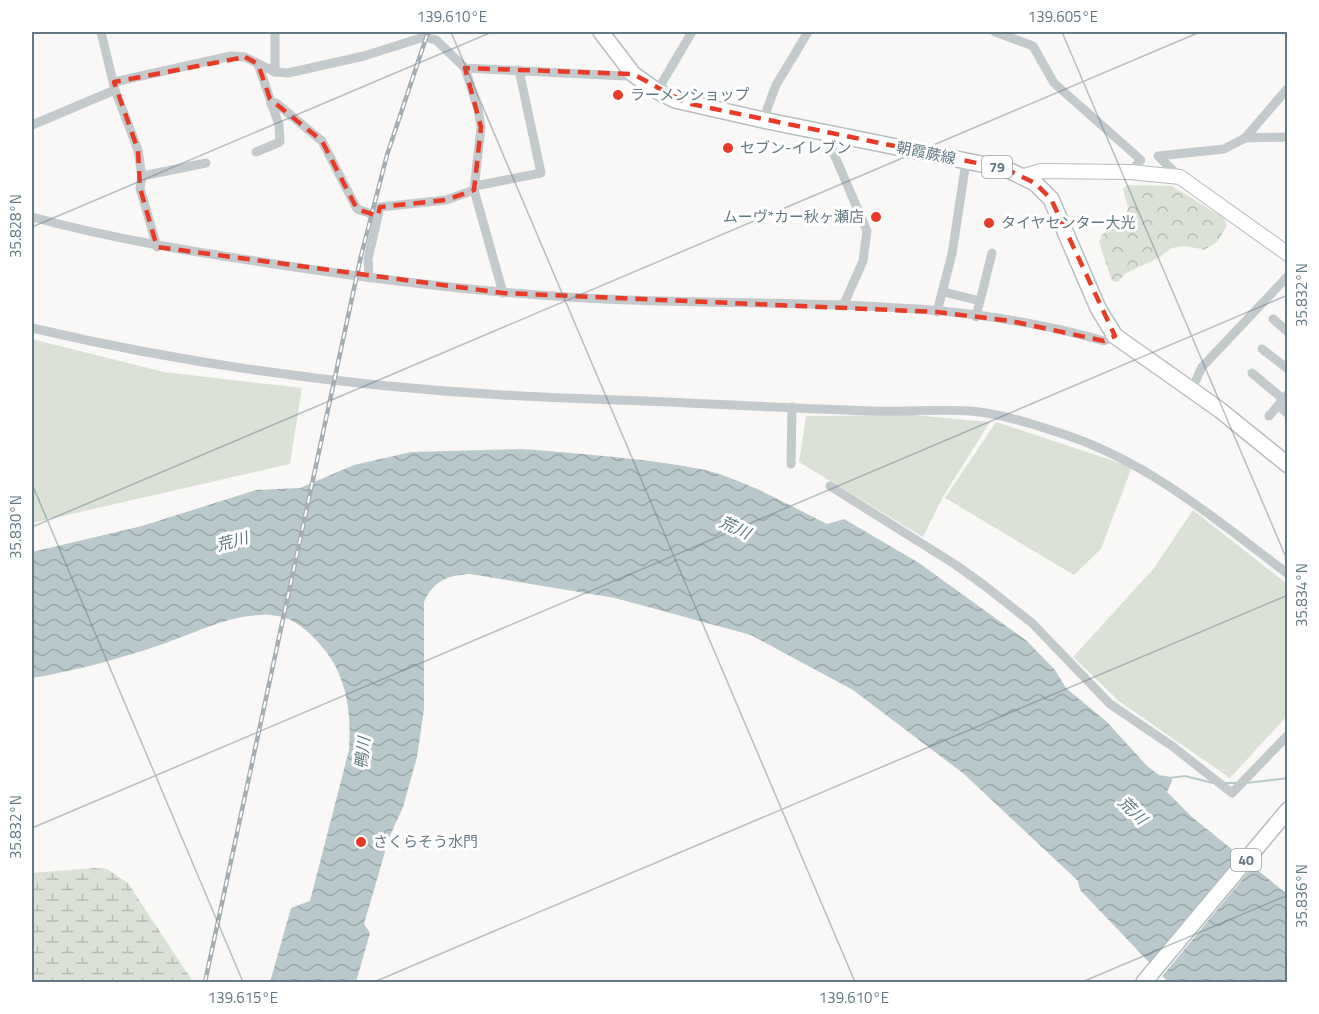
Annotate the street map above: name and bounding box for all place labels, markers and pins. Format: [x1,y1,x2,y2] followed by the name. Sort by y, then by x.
[630,83,749,106] place label: ラーメンショップ
[611,88,625,102] marker: ラーメンショップ
[740,136,852,159] place label: セブン-イレブン
[721,141,735,155] marker: セブン-イレブン
[723,205,864,228] place label: ムーヴ*カー秋ヶ瀬店
[869,210,883,224] marker: ムーヴ*カー秋ヶ瀬店
[1001,211,1136,234] place label: タイヤセンター大光
[982,216,996,230] marker: タイヤセンター大光
[373,830,478,853] place label: さくらそう水門
[354,835,368,849] marker: さくらそう水門

